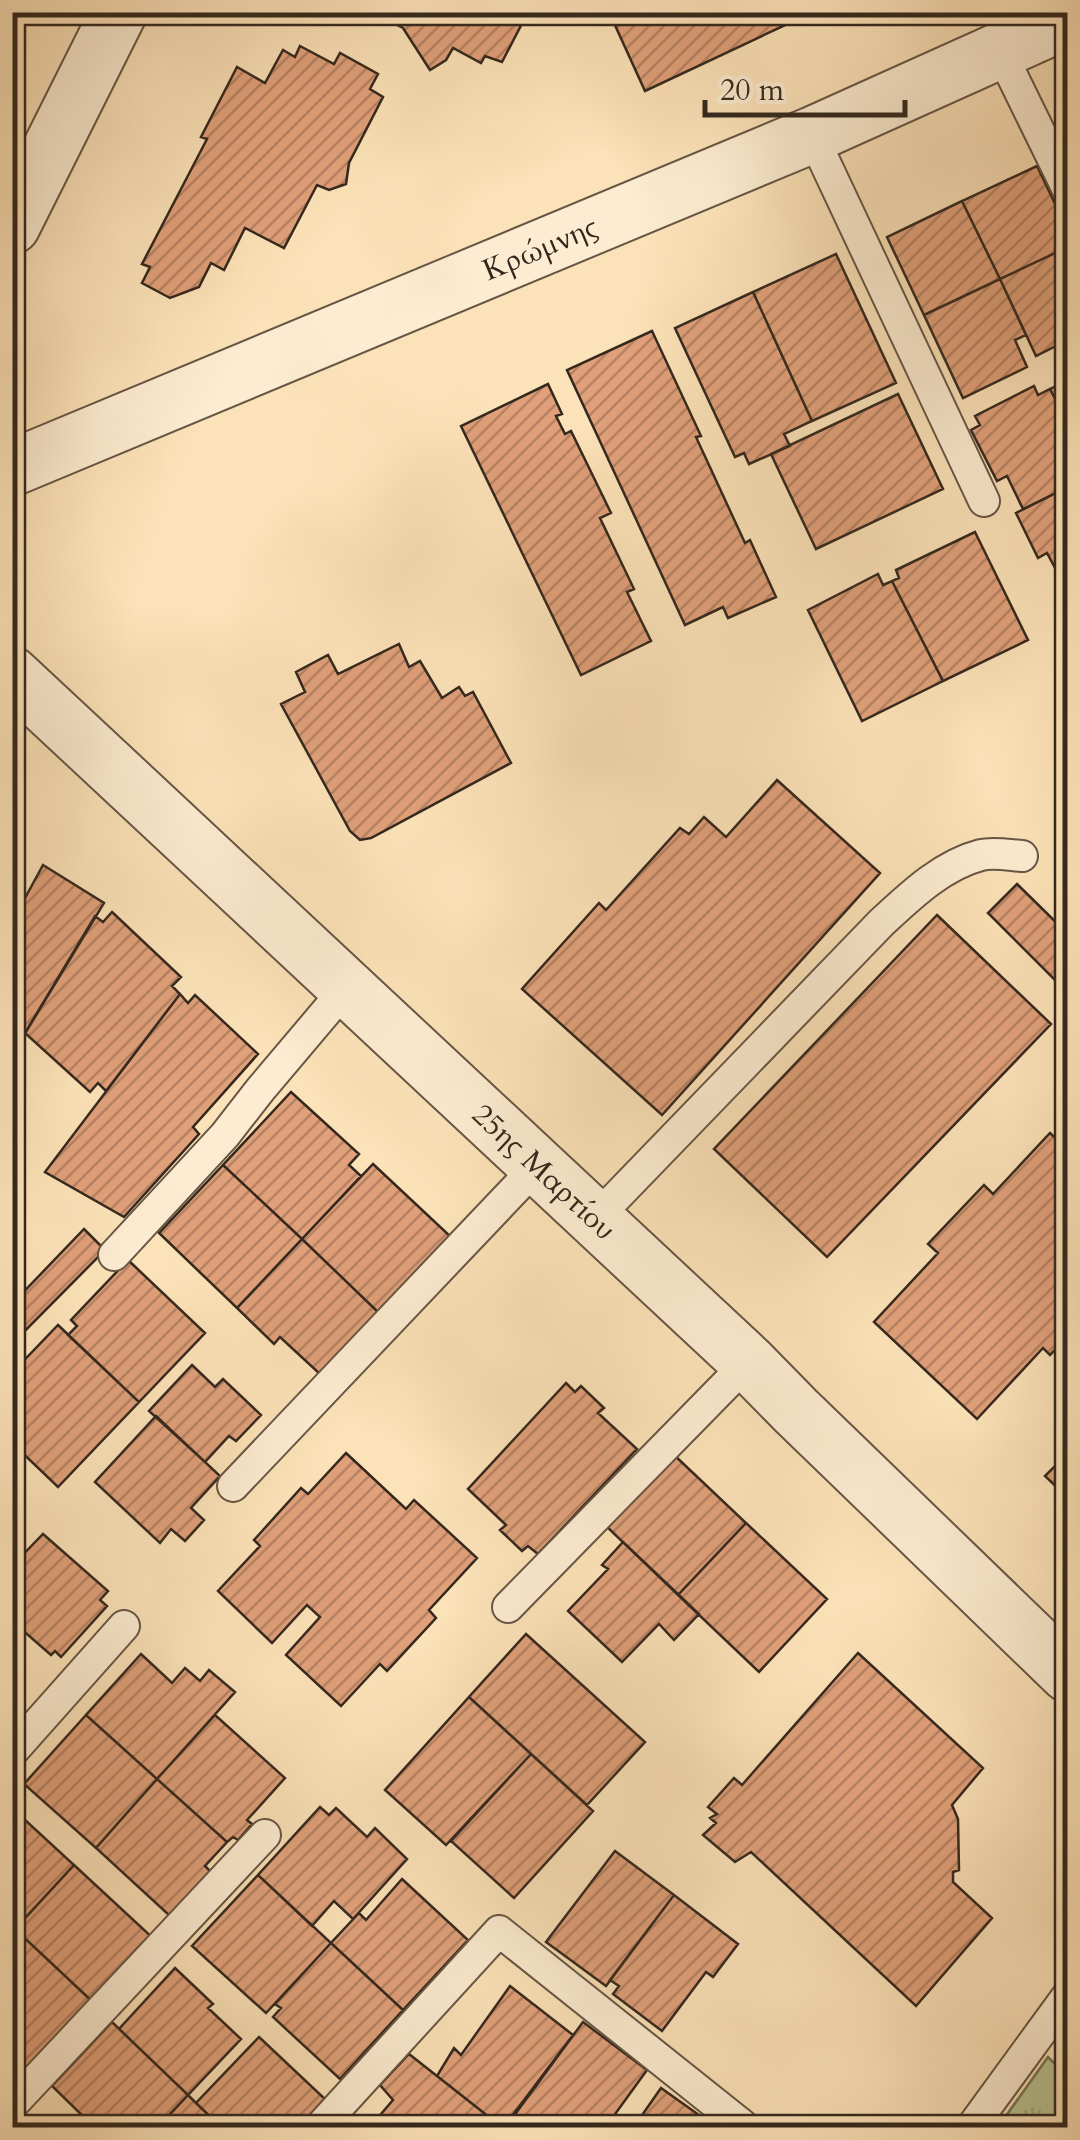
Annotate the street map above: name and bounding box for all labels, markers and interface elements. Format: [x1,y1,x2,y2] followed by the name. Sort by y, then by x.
[705,55,905,117] scale bar
[720,70,785,111] text: 20 m
[477,206,604,291] street label: Κρώμνης
[463,1095,625,1249] street label: 25ης Μαρτίου

